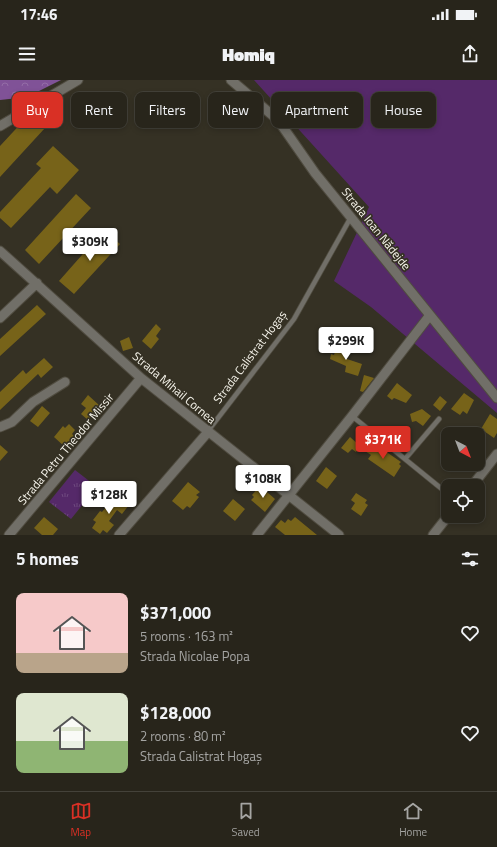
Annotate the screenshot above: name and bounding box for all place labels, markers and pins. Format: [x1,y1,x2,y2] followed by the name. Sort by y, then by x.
[62,228,118,262] pin: $309K
[318,327,374,361] pin: $299K
[355,426,411,460] pin: $371K
[235,465,291,499] pin: $108K
[81,481,137,515] pin: $128K

